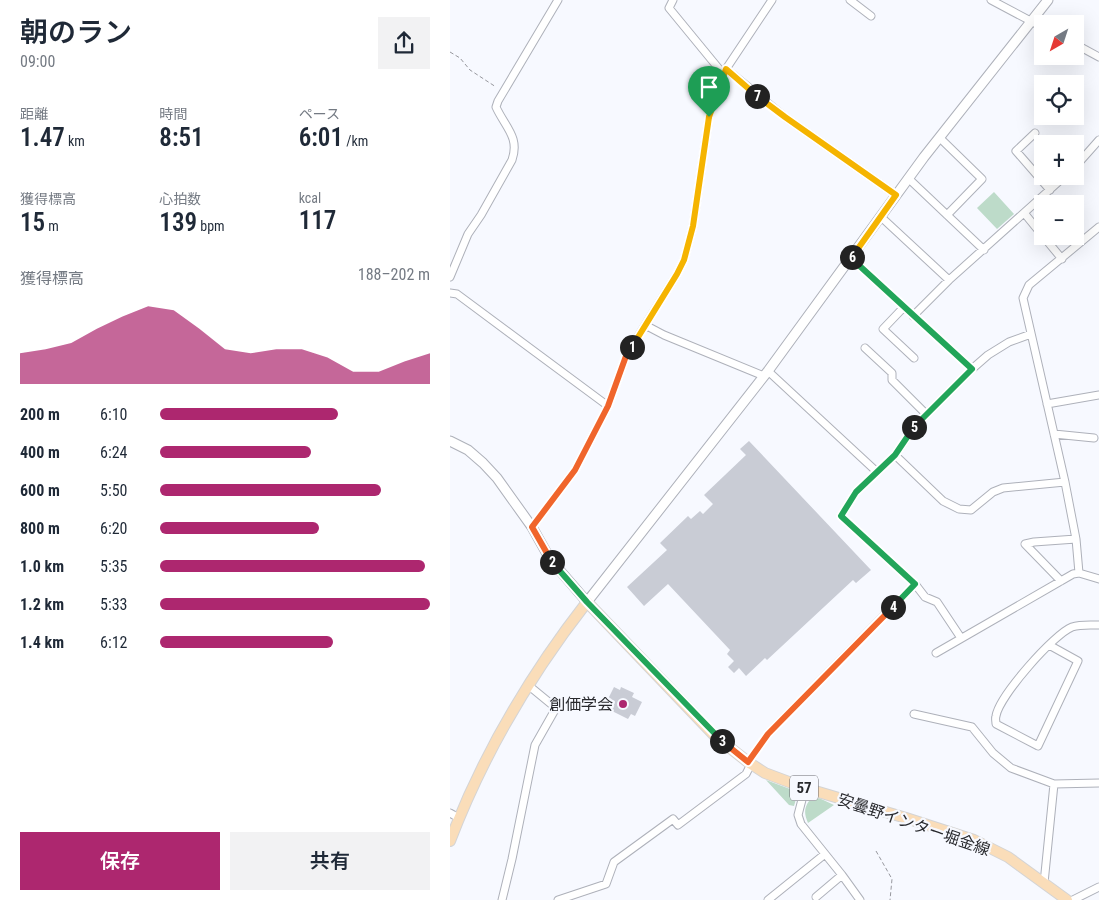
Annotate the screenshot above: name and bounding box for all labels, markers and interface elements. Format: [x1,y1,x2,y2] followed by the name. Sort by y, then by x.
[1034,15,1084,65] north arrow
[1034,15,1084,245] map controls
[20,16,132,49] text: 朝のラン
[378,17,430,69] button: share
[20,52,55,71] text: 09:00
[688,66,730,117] pin
[695,73,723,101] icon: arrive
[1034,75,1084,125] button: locate
[744,84,770,108] pin: 7
[754,88,761,104] text: 7
[20,106,48,122] text: 距離
[159,106,187,122] text: 時間
[299,106,340,122] text: ペース
[20,123,65,152] text: 1.47
[159,123,204,152] text: 8:51
[299,123,343,152] text: 6:01
[65,133,85,149] text: km
[343,133,368,149] text: /km
[1034,135,1084,185] button: +
[299,190,321,206] text: kcal
[20,191,76,207] text: 獲得標高
[159,191,201,207] text: 心拍数
[1034,195,1084,245] button: −
[299,206,336,235] text: 117
[20,208,45,237] text: 15
[159,208,197,237] text: 139
[45,218,59,234] text: m
[197,218,225,234] text: bpm
[840,244,864,270] pin: 6
[849,249,856,265] text: 6
[358,265,430,284] text: 188–202 m
[20,269,84,288] text: 獲得標高
[620,334,644,360] pin: 1
[629,339,636,355] text: 1
[20,405,60,424] text: 200 m
[100,405,127,424] text: 6:10
[902,414,926,440] pin: 5
[911,419,918,435] text: 5
[20,443,60,462] text: 400 m
[100,443,127,462] text: 6:24
[20,481,60,500] text: 600 m
[100,481,127,500] text: 5:50
[20,519,60,538] text: 800 m
[100,519,127,538] text: 6:20
[540,550,564,574] pin: 2
[549,554,556,570] text: 2
[20,557,64,576] text: 1.0 km
[100,557,127,576] text: 5:35
[880,594,906,620] pin: 4
[20,595,64,614] text: 1.2 km
[100,595,127,614] text: 5:33
[890,599,897,615] text: 4
[20,633,64,652] text: 1.4 km
[100,633,127,652] text: 6:12
[549,695,613,714] place label: 創価学会
[617,698,629,710] marker: 創価学会
[710,728,734,754] pin: 3
[719,733,726,749] text: 3
[790,776,818,800] road number: 57
[835,789,993,860] street label: 安曇野インター堀金線
[20,832,220,890] button: 保存
[230,832,430,890] button: 共有

